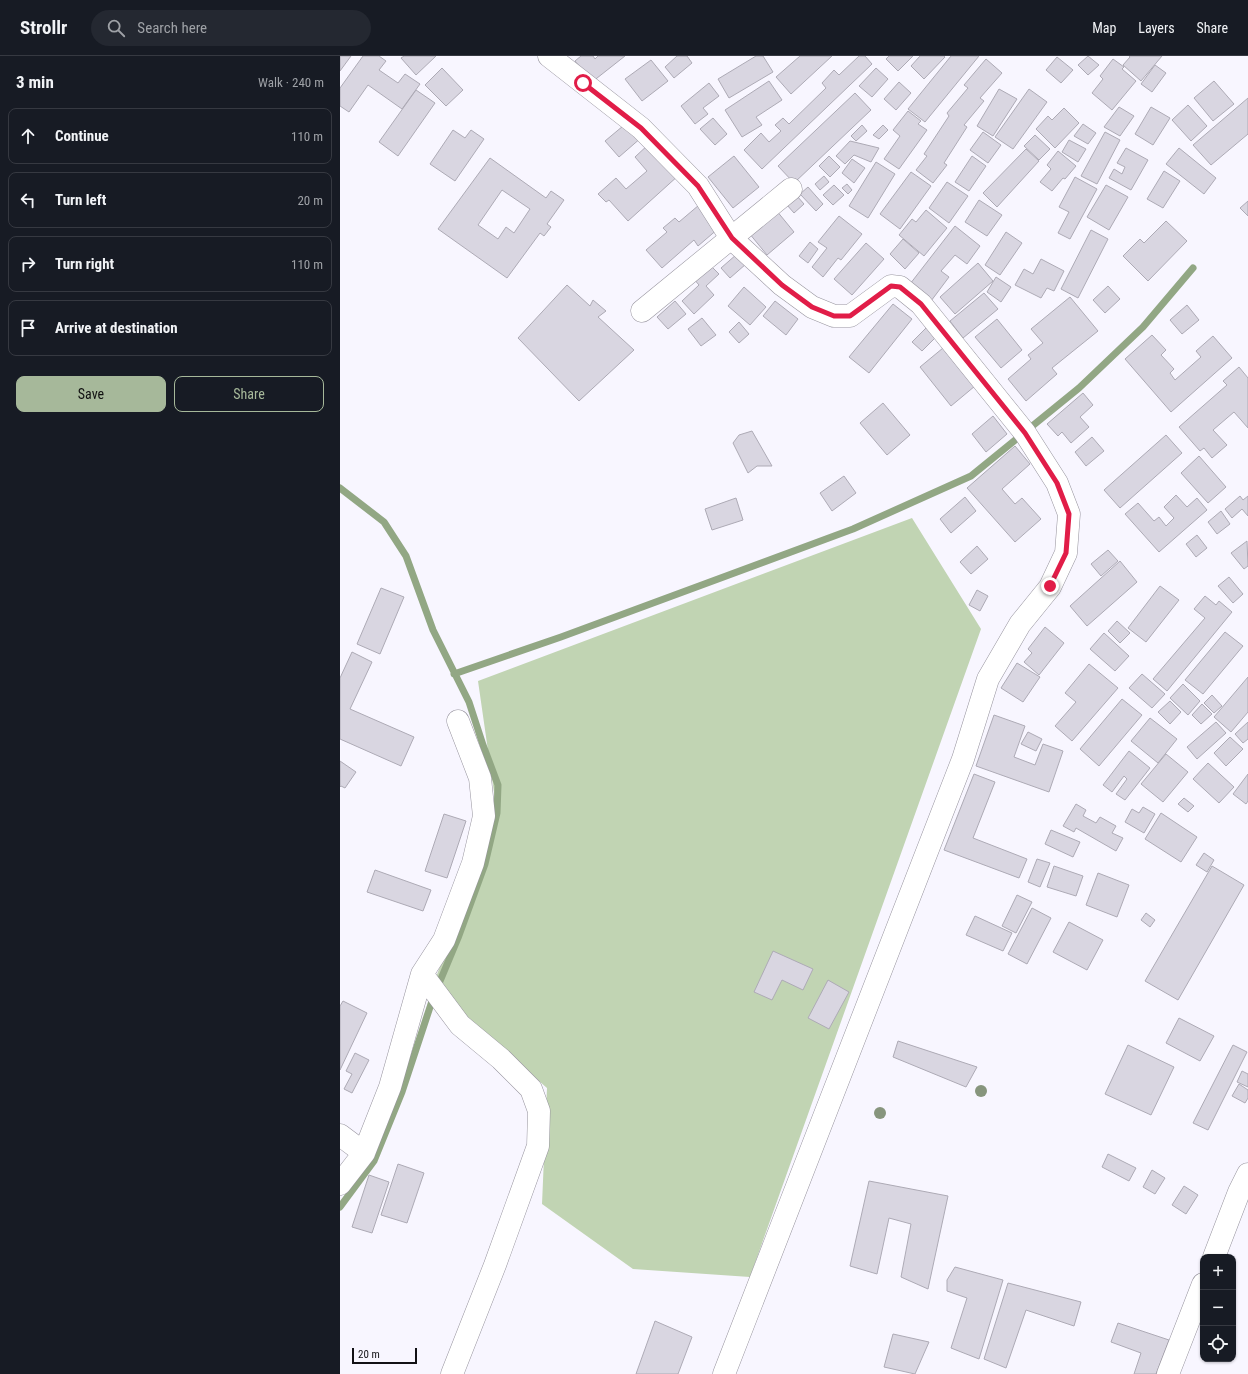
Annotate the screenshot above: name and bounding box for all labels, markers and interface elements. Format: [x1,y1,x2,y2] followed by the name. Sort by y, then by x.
[91,10,371,46] search box
[20,16,67,39] text: Strollr
[105,17,127,39] icon: search
[137,19,207,37] text: Search here
[1092,20,1116,36] text: Map
[1138,20,1175,36] text: Layers
[1197,20,1228,36] text: Share
[16,72,54,92] text: 3 min
[574,74,592,92] route start
[258,75,324,90] text: Walk · 240 m
[17,125,39,147] icon: ahead
[55,127,109,145] text: Continue
[291,129,323,144] text: 110 m
[17,189,39,211] icon: left
[55,191,106,209] text: Turn left
[297,193,323,208] text: 20 m
[17,253,39,275] icon: right
[55,255,114,273] text: Turn right
[291,257,323,272] text: 110 m
[17,317,39,339] icon: arrive
[55,319,178,337] text: Arrive at destination
[16,376,166,412] button: Save
[174,376,324,412] button: Share
[1041,577,1059,595] route end
[1200,1254,1236,1362] map controls
[1200,1254,1236,1290] button: +
[1200,1290,1236,1326] button: −
[1200,1326,1236,1362] button: locate
[352,1346,417,1365] scale bar
[358,1348,380,1361] text: 20 m

